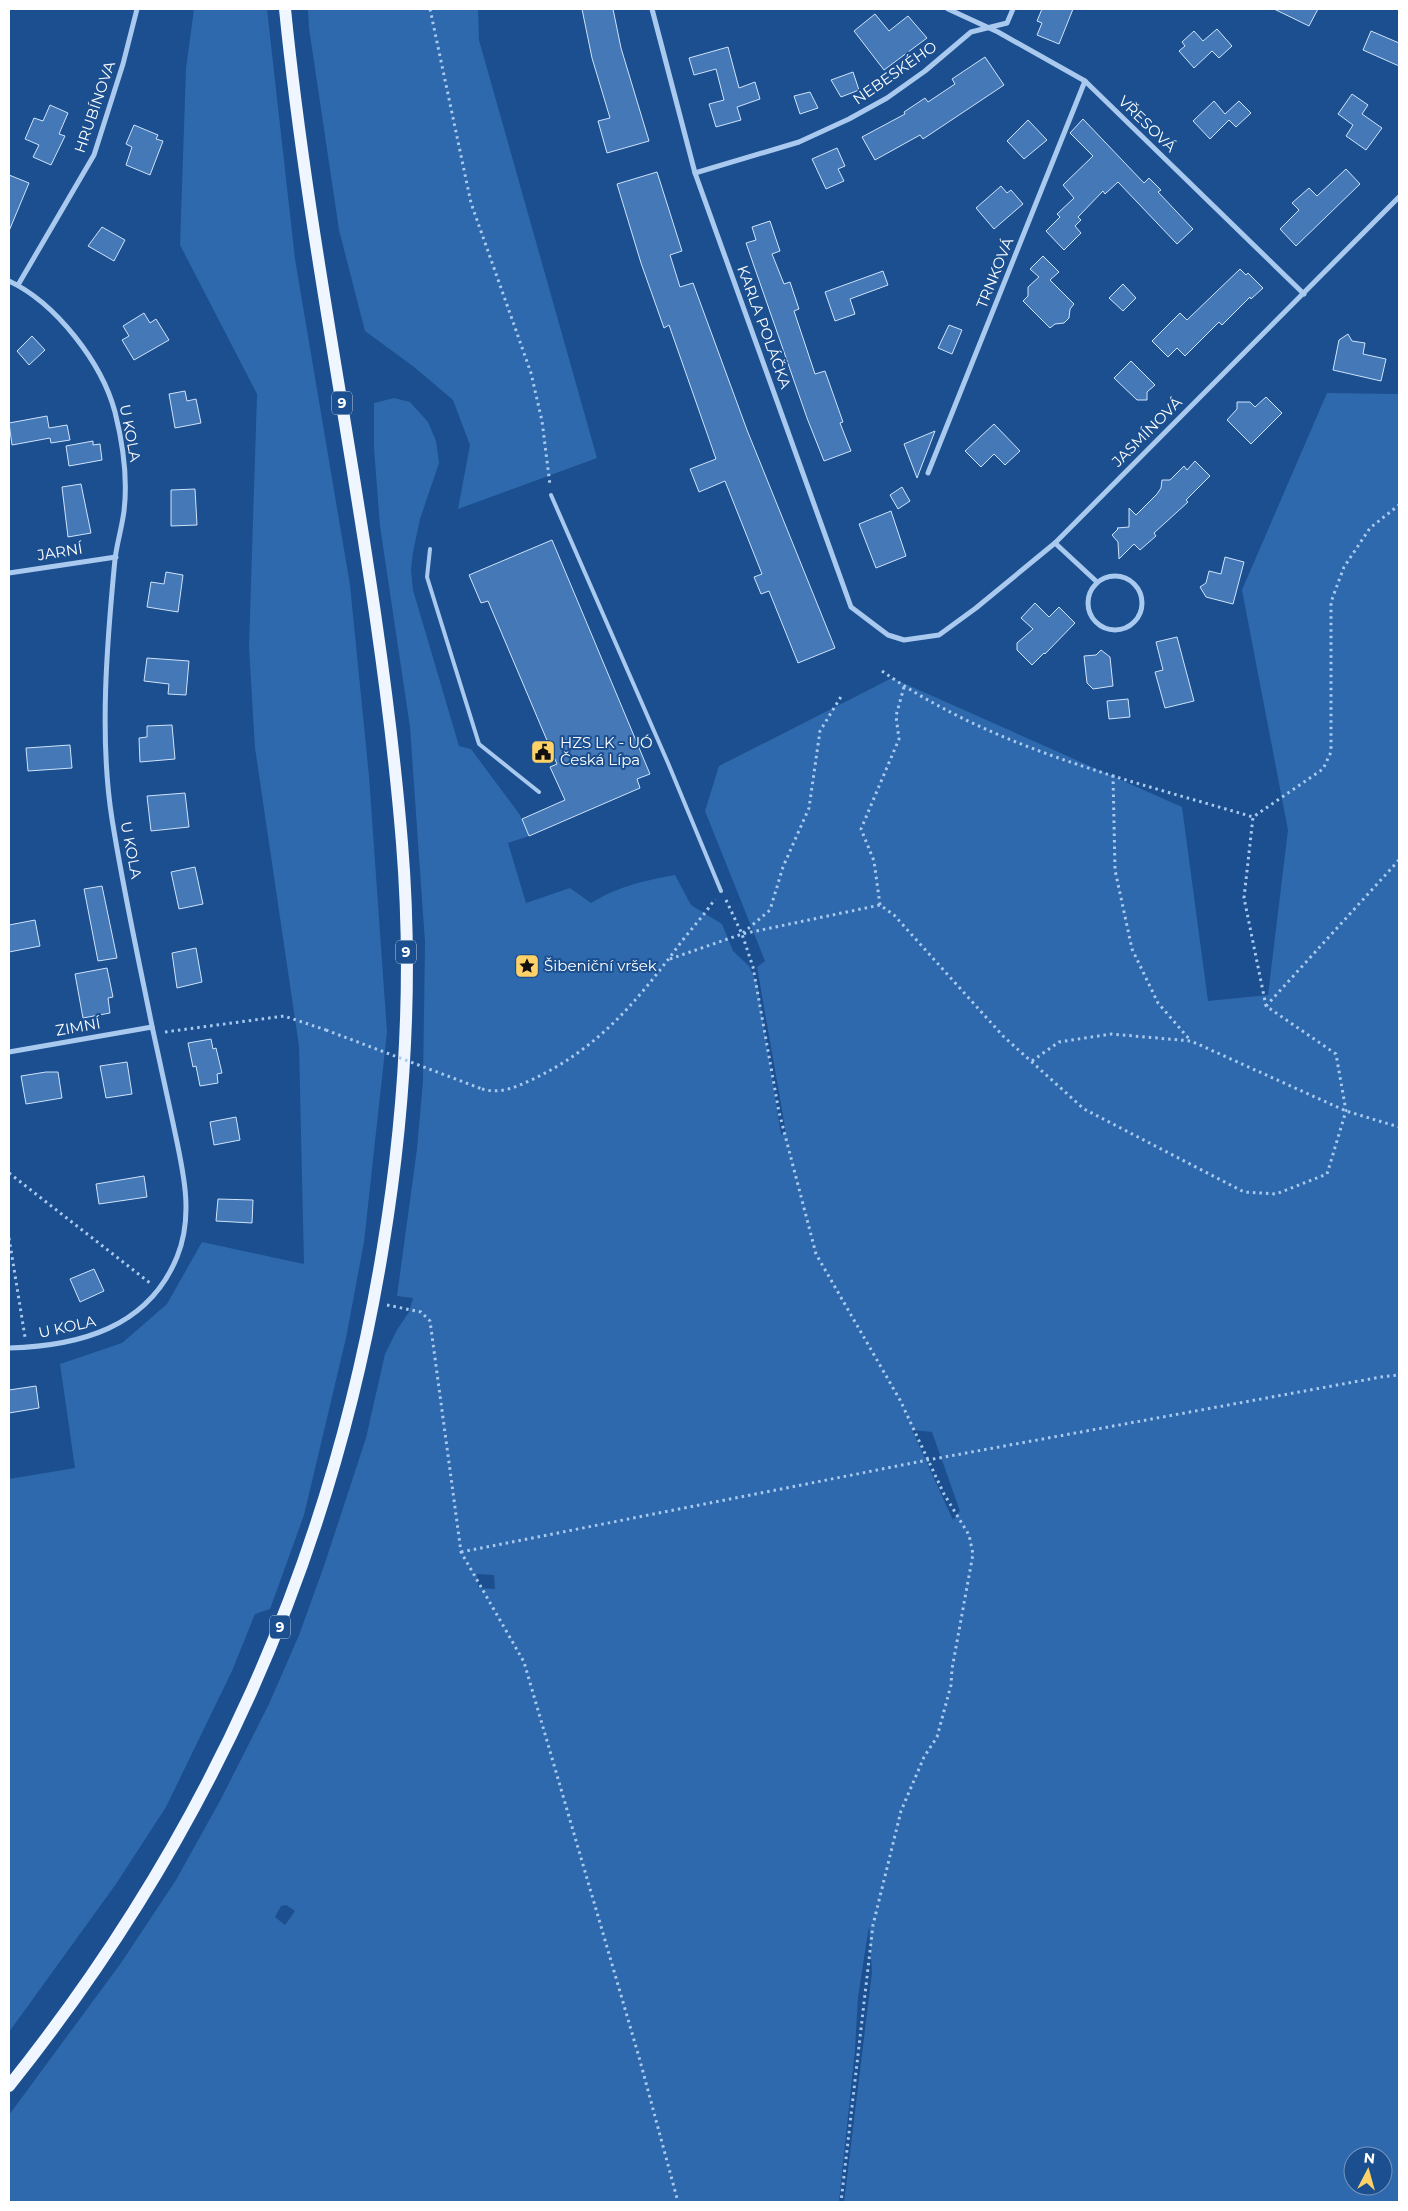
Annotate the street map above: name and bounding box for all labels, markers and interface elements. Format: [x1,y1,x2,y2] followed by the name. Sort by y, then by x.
[849,37,940,109] street label: NEBESKÉHO
[70,58,119,155] street label: HRUBÍNOVA
[1114,91,1180,156] street label: VŘESOVÁ
[972,234,1017,311] street label: TRNKOVÁ
[733,263,796,391] street label: KARLA POLÁČKA
[332,392,352,414] road number: 9
[1107,392,1186,471] street label: JASMÍNOVÁ
[116,403,145,463] street label: U KOLA
[35,538,84,565] street label: JARNÍ
[560,733,653,769] place label: HZS LK - UÓ Česká Lípa
[530,739,556,765] public building icon: HZS LK - UÓ Česká Lípa
[117,820,146,880] street label: U KOLA
[396,940,416,964] road number: 9
[514,953,540,979] place icon: Šibeniční vršek
[544,956,657,975] place label: Šibeniční vršek
[54,1013,102,1040] street label: ZIMNÍ
[37,1311,98,1342] street label: U KOLA
[270,1615,290,1638] road number: 9
[1343,2146,1393,2196] north arrow
[1363,2149,1376,2168] text: N

